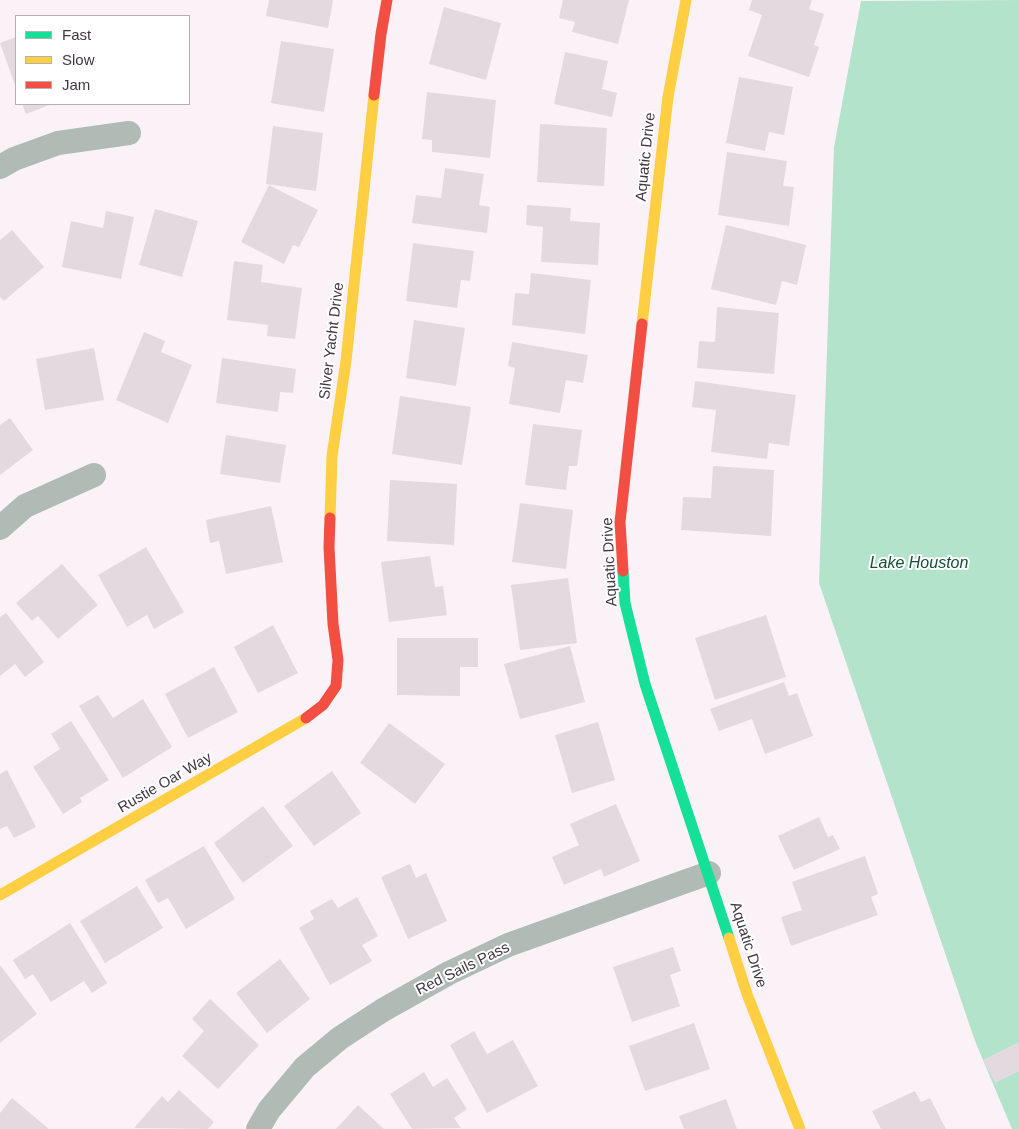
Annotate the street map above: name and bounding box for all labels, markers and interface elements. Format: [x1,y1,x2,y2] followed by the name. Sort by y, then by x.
[15,15,190,105] legend
[62,26,91,43] text: Fast
[62,51,95,68] text: Slow
[62,76,90,93] text: Jam
[632,112,660,202] street label: Aquatic Drive
[316,281,348,401] street label: Silver Yacht Drive
[599,517,621,607] street label: Aquatic Drive
[870,554,968,574] water label: Lake Houston
[115,749,215,817] street label: Rustie Oar Way
[726,900,770,990] street label: Aquatic Drive
[413,939,513,999] street label: Red Sails Pass

